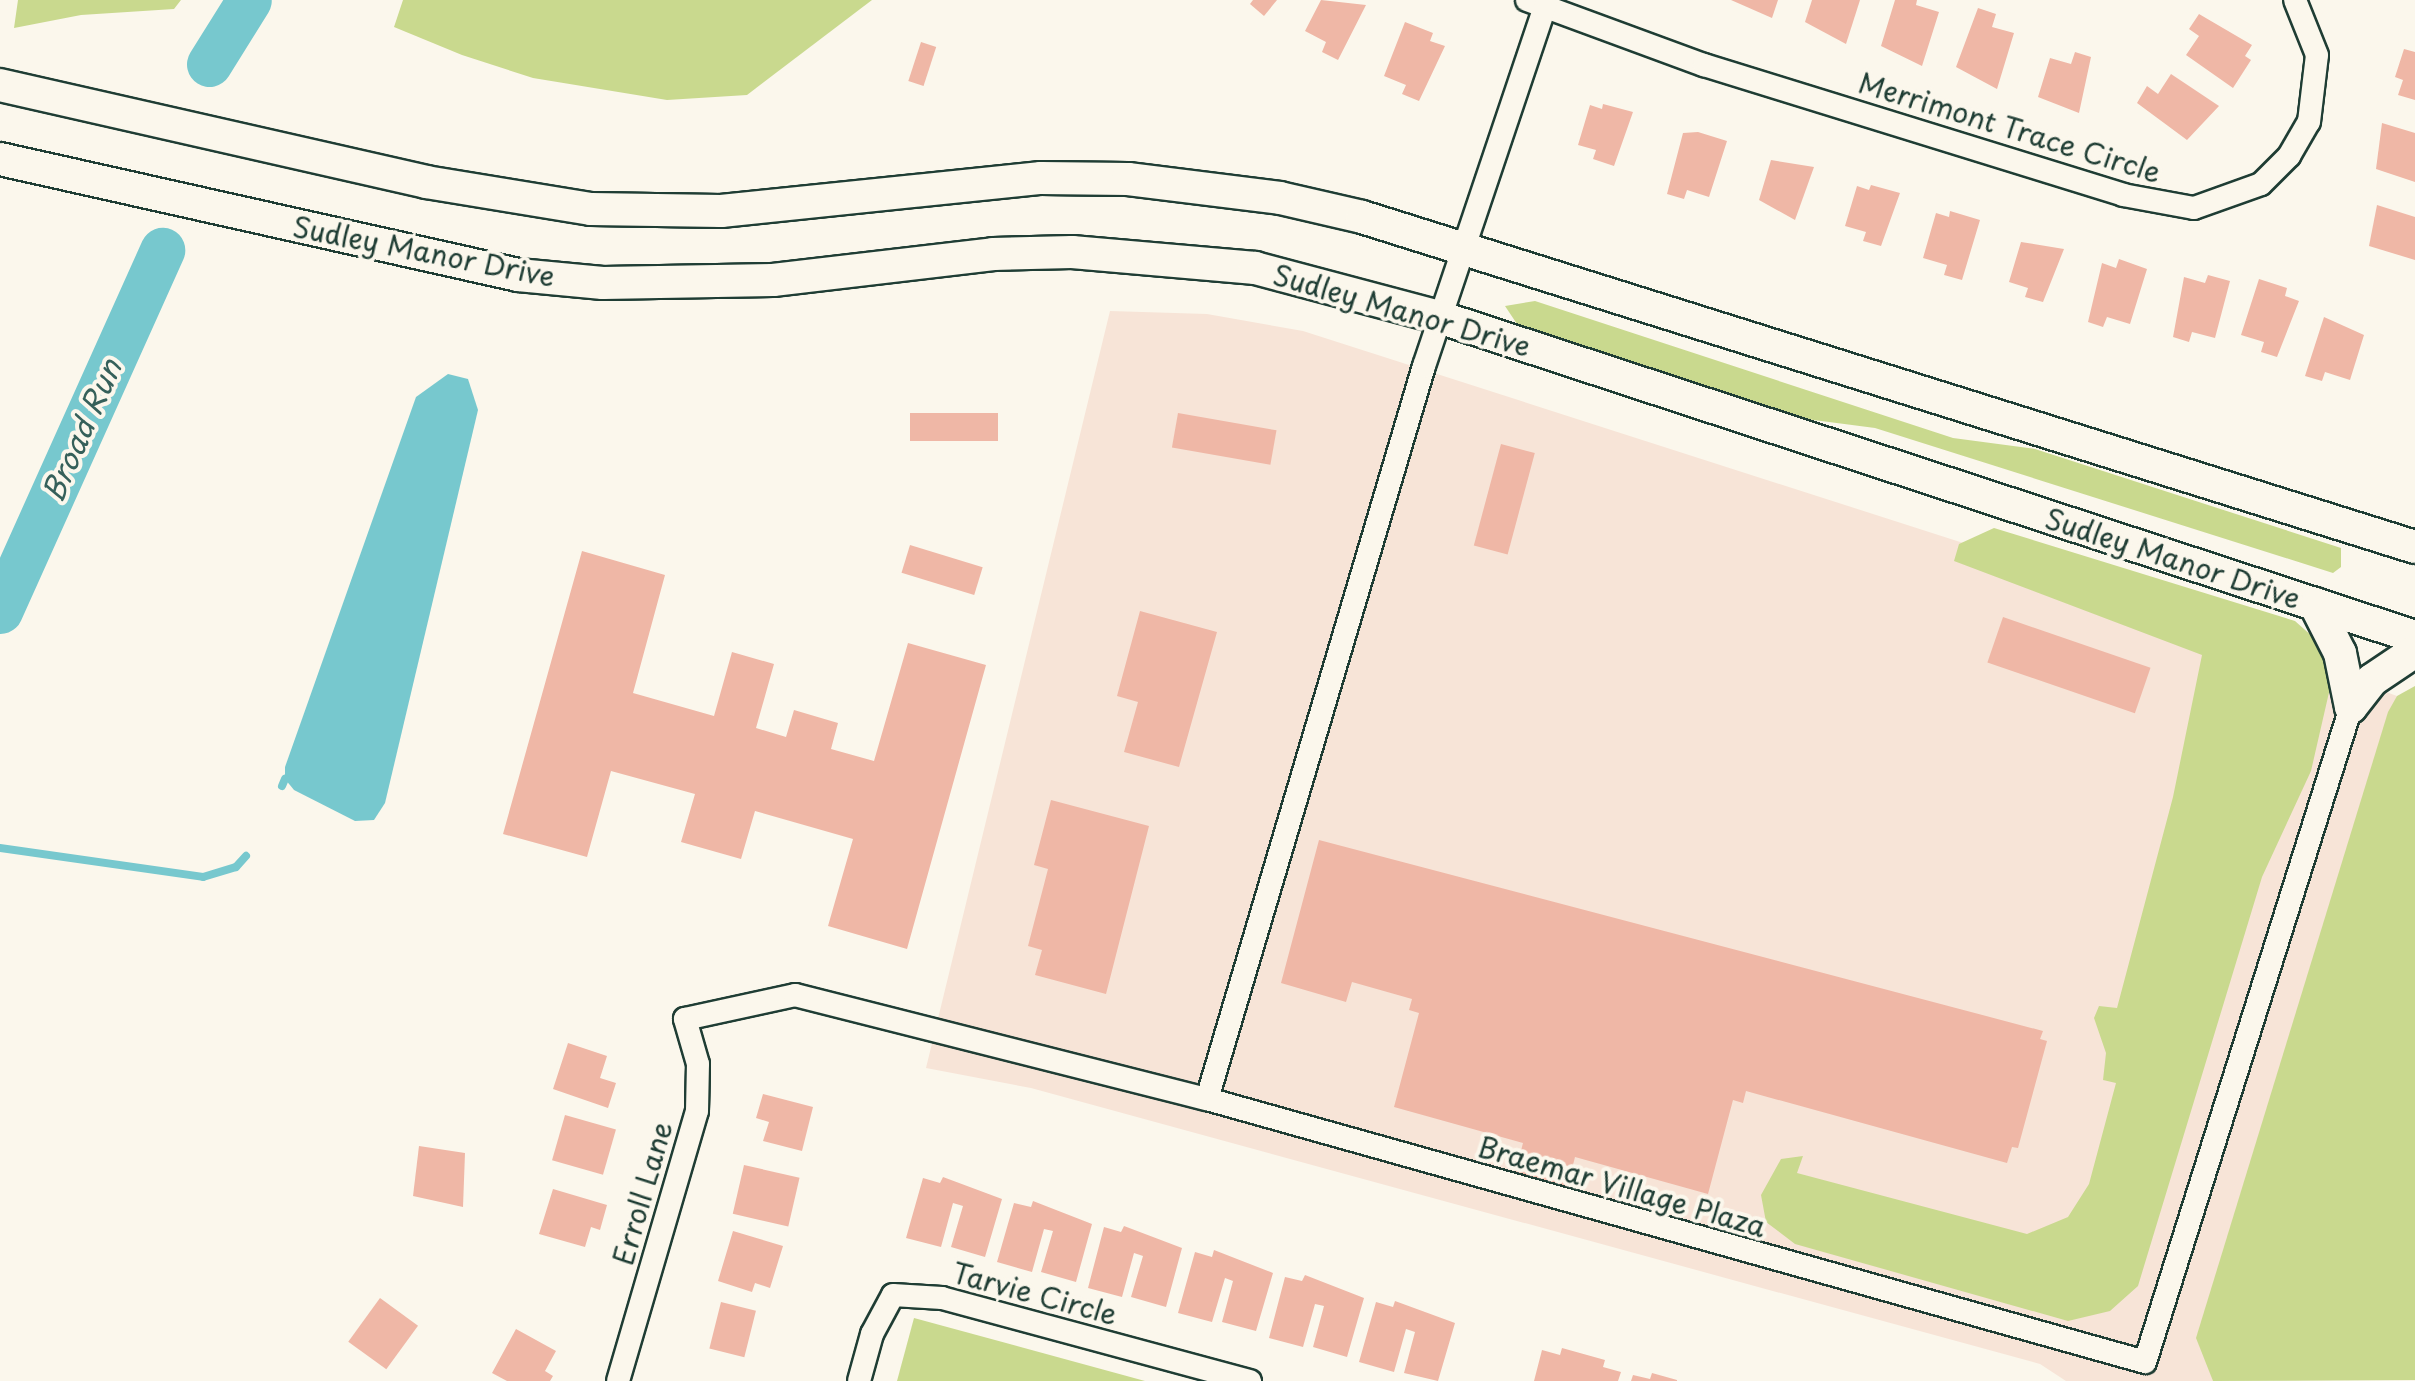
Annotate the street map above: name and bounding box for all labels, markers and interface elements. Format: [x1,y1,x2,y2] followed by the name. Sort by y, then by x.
[1855,65,2165,189] street label: Merrimont Trace Circle
[289,209,559,293] street label: Sudley Manor Drive
[1268,257,1536,363] street label: Sudley Manor Drive
[33,353,129,507] water label: Broad Run
[2040,501,2306,615] street label: Sudley Manor Drive
[605,1117,679,1269] street label: Erroll Lane
[1473,1128,1771,1244] street label: Braemar Village Plaza
[949,1255,1121,1331] street label: Tarvie Circle

